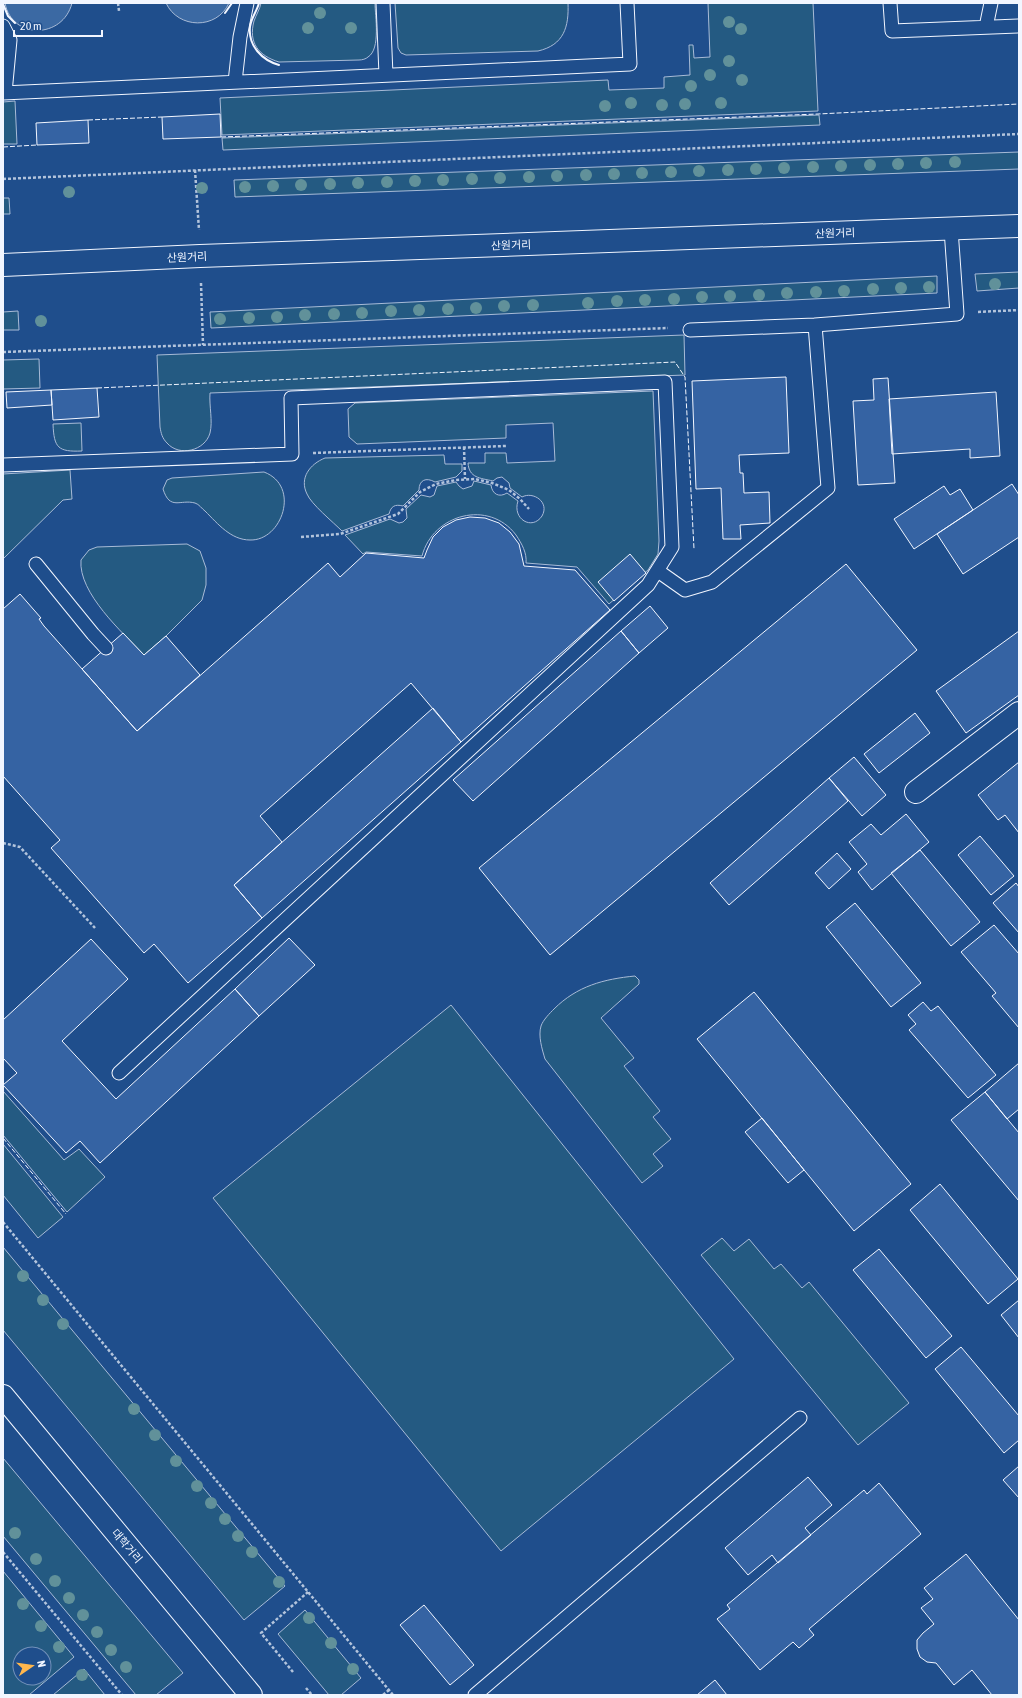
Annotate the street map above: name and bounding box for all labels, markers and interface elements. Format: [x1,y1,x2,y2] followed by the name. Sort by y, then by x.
[14,12,102,38] scale bar
[20,19,42,33] text: 20 m
[815,226,855,240] street label: 산원거리
[491,238,531,252] street label: 산원거리
[166,250,208,264] street label: 산원거리
[109,1527,145,1565] street label: 대학거리
[12,1646,52,1686] north arrow
[35,1659,48,1668] text: N

